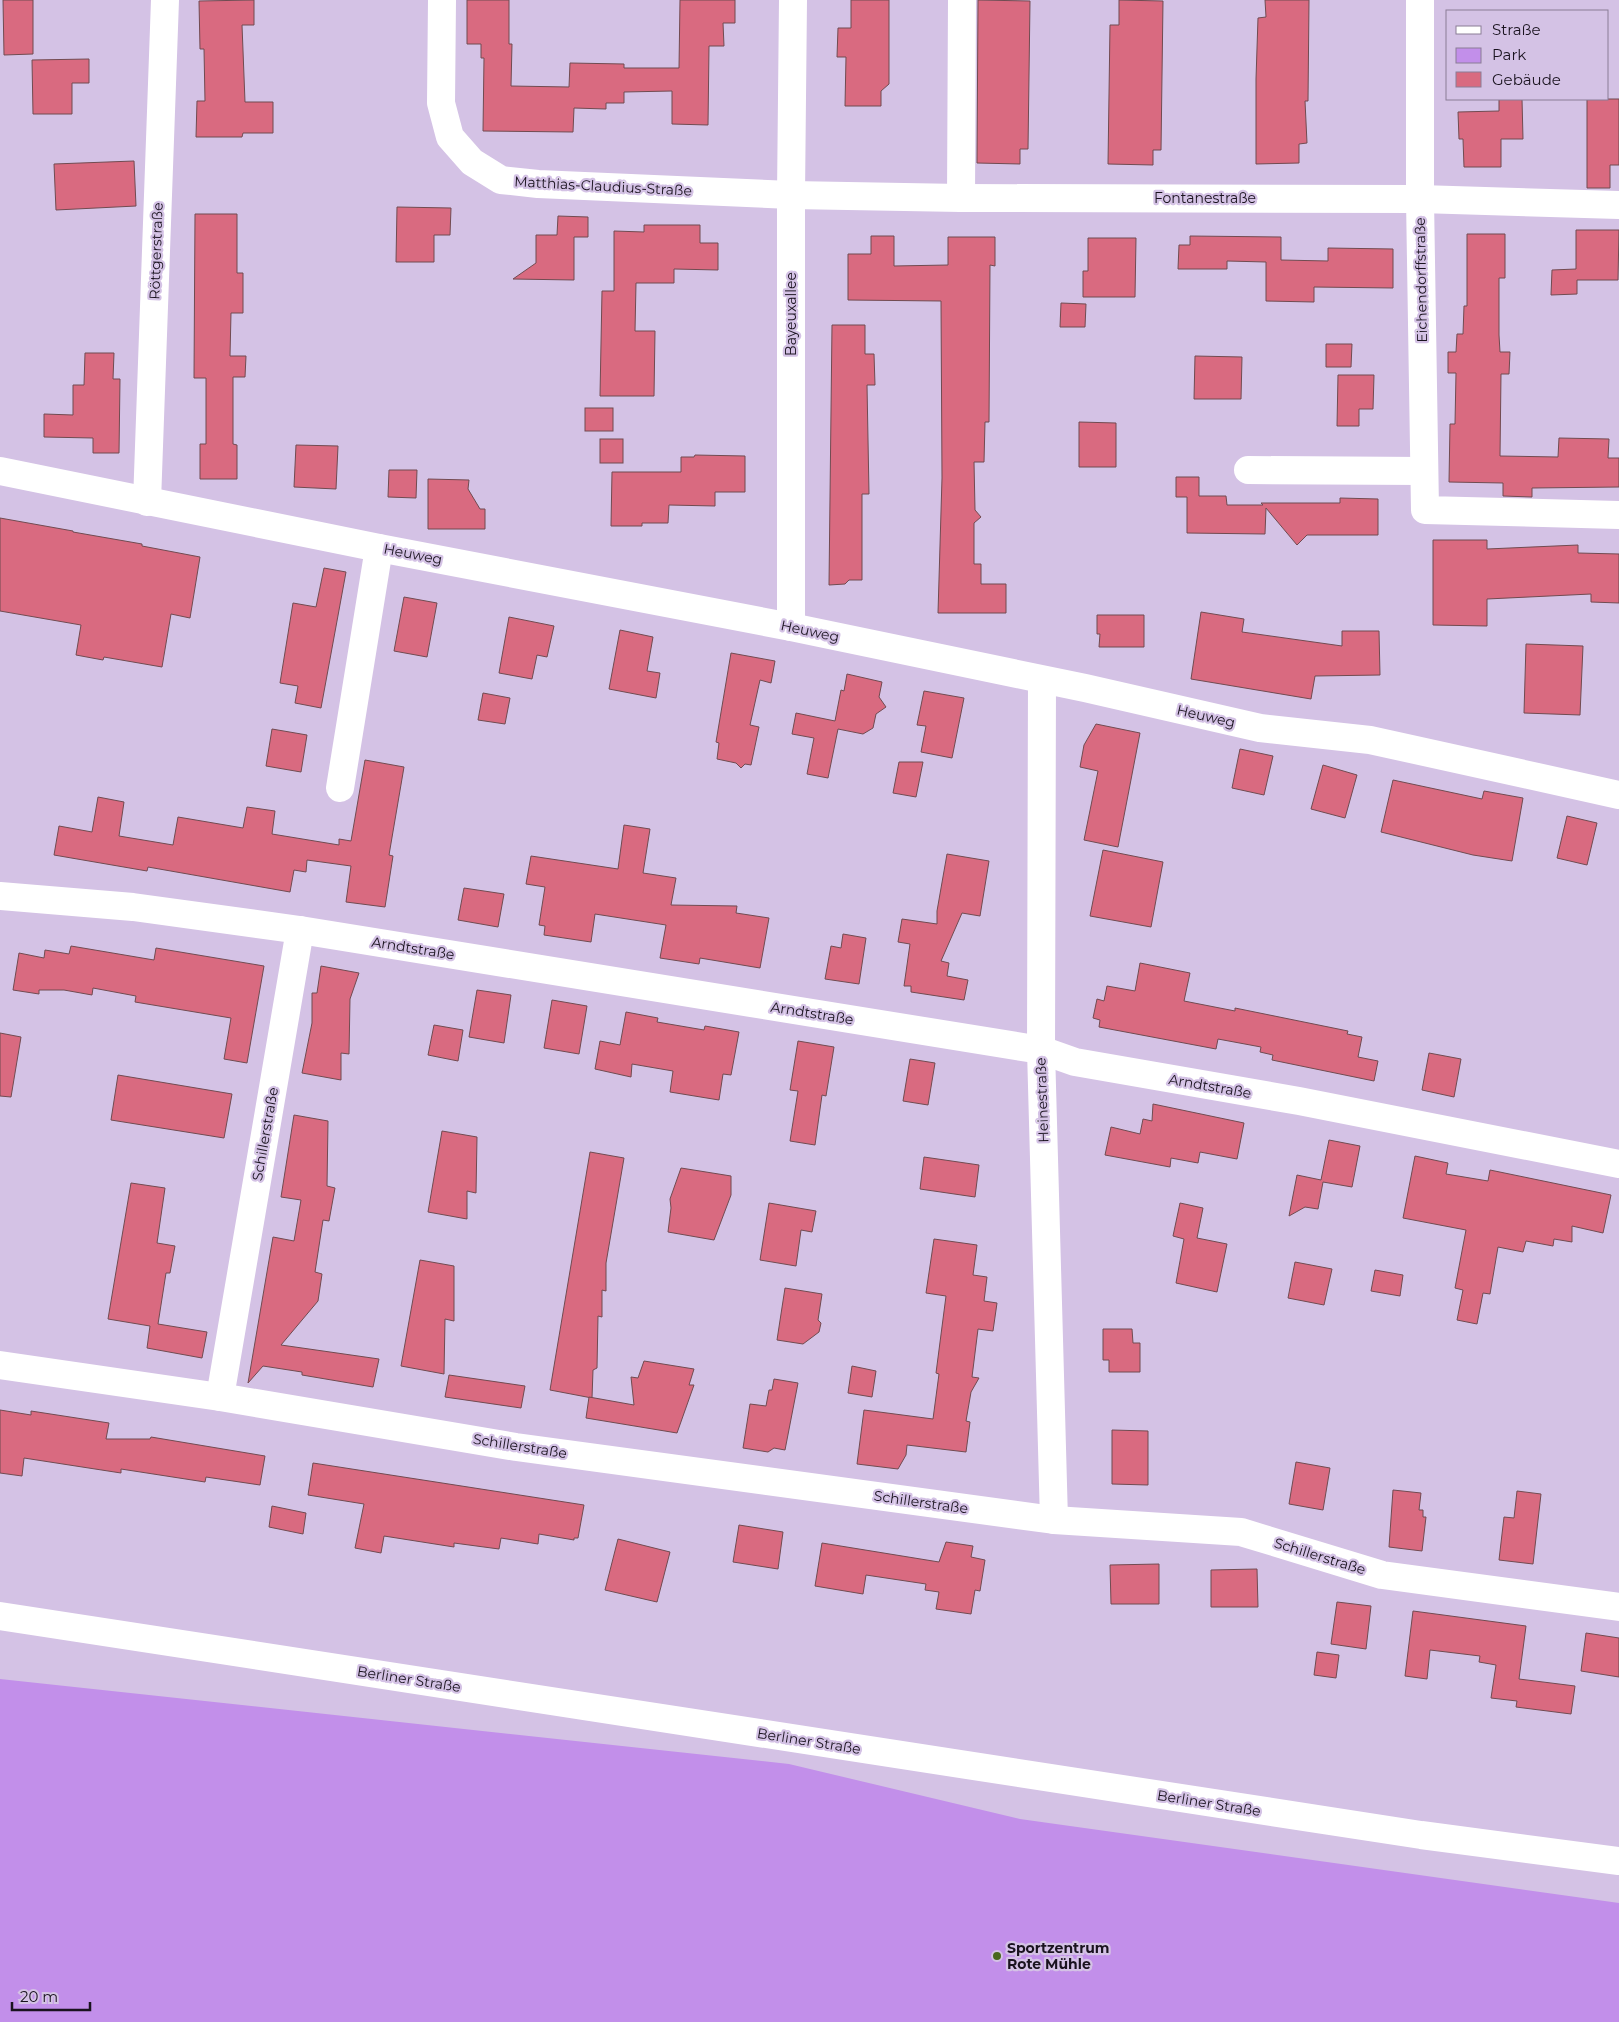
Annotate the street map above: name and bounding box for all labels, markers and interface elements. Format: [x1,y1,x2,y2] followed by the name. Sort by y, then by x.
[1446,10,1609,100] legend
[1492,20,1541,39] text: Straße
[1492,45,1526,64] text: Park
[1492,70,1561,89] text: Gebäude
[514,172,692,200] street label: Matthias-Claudius-Straße
[1154,189,1256,207] street label: Fontanestraße
[145,202,167,300] street label: Röttgerstraße
[1411,217,1431,343] street label: Eichendorffstraße
[782,272,800,356] street label: Bayeuxallee
[382,539,444,569] street label: Heuweg
[779,616,841,646] street label: Heuweg
[1175,701,1237,731] street label: Heuweg
[370,933,456,963] street label: Arndtstraße
[769,998,855,1028] street label: Arndtstraße
[1032,1057,1052,1143] street label: Heinestraße
[1167,1070,1253,1102] street label: Arndtstraße
[248,1086,282,1182] street label: Schillerstraße
[472,1430,568,1462] street label: Schillerstraße
[873,1486,969,1518] street label: Schillerstraße
[1272,1534,1368,1578] street label: Schillerstraße
[356,1662,462,1696] street label: Berliner Straße
[756,1724,862,1758] street label: Berliner Straße
[1156,1786,1262,1820] street label: Berliner Straße
[1007,1939,1110,1973] place label: Sportzentrum Rote Mühle
[991,1950,1003,1962] marker: Sportzentrum Rote Mühle
[12,1980,90,2012] scale bar
[20,1987,58,2006] text: 20 m

